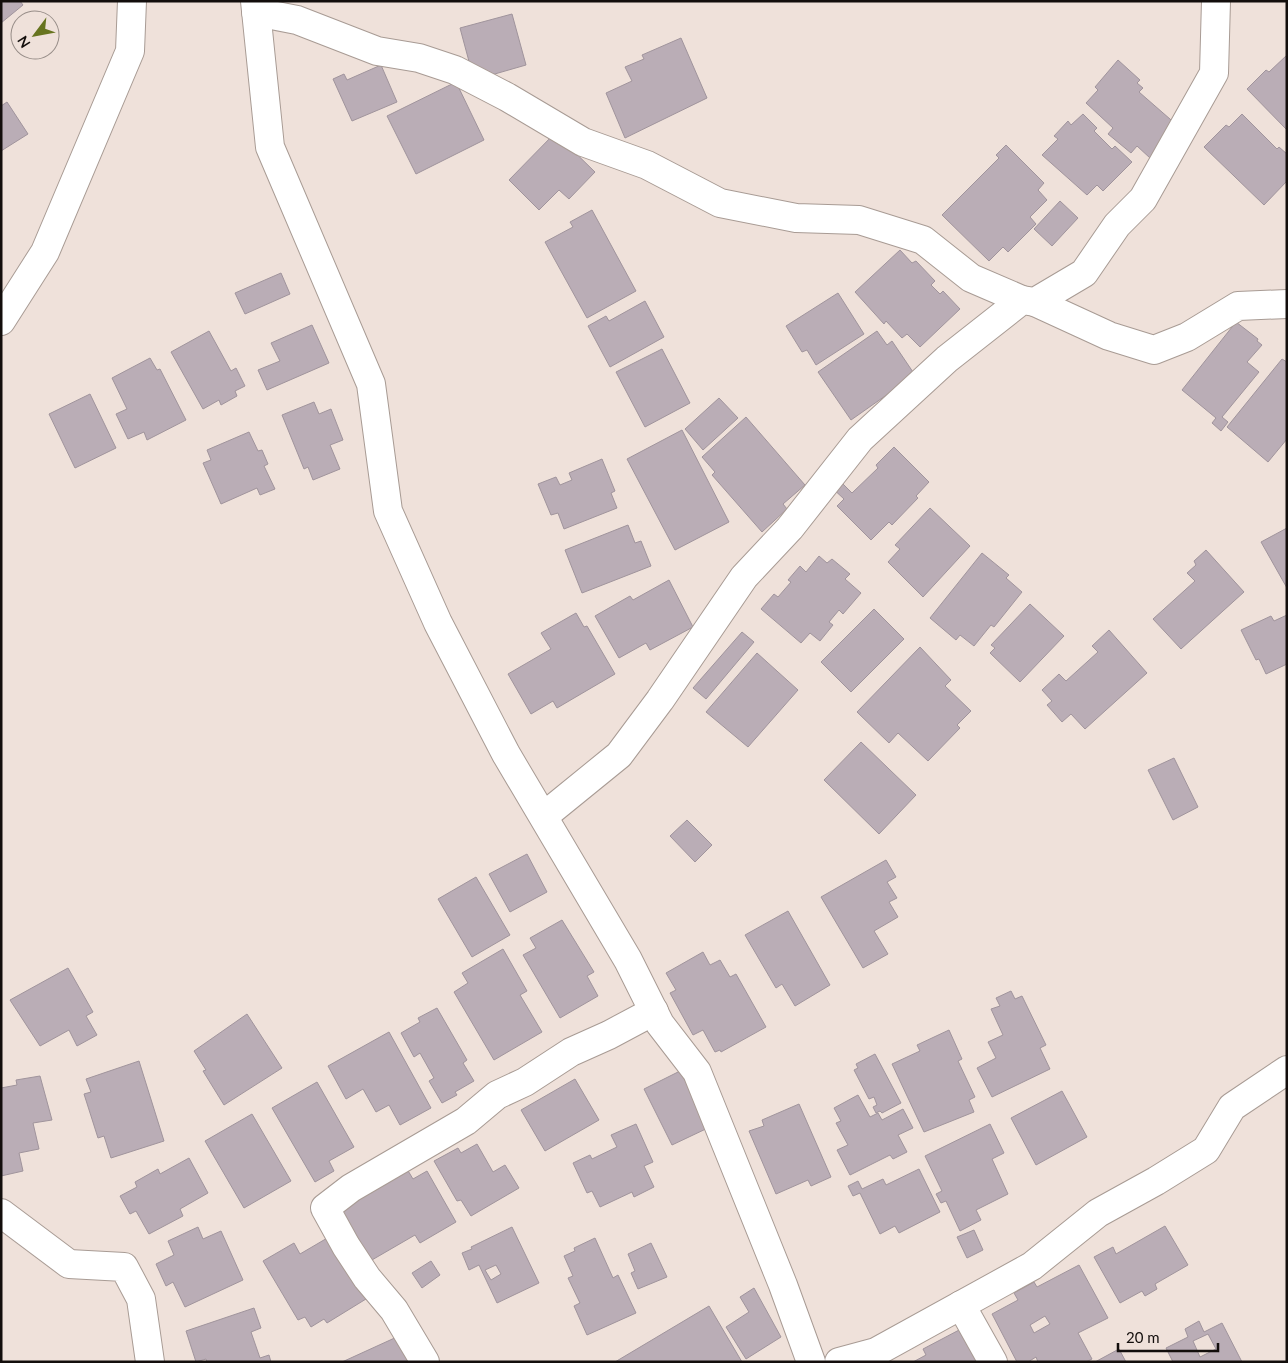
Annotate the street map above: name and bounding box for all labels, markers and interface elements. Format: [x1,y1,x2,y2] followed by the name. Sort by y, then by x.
[10,10,60,60] north arrow
[13,33,34,51] text: N
[1118,1320,1218,1352] scale bar
[1126,1328,1160,1346] text: 20 m

